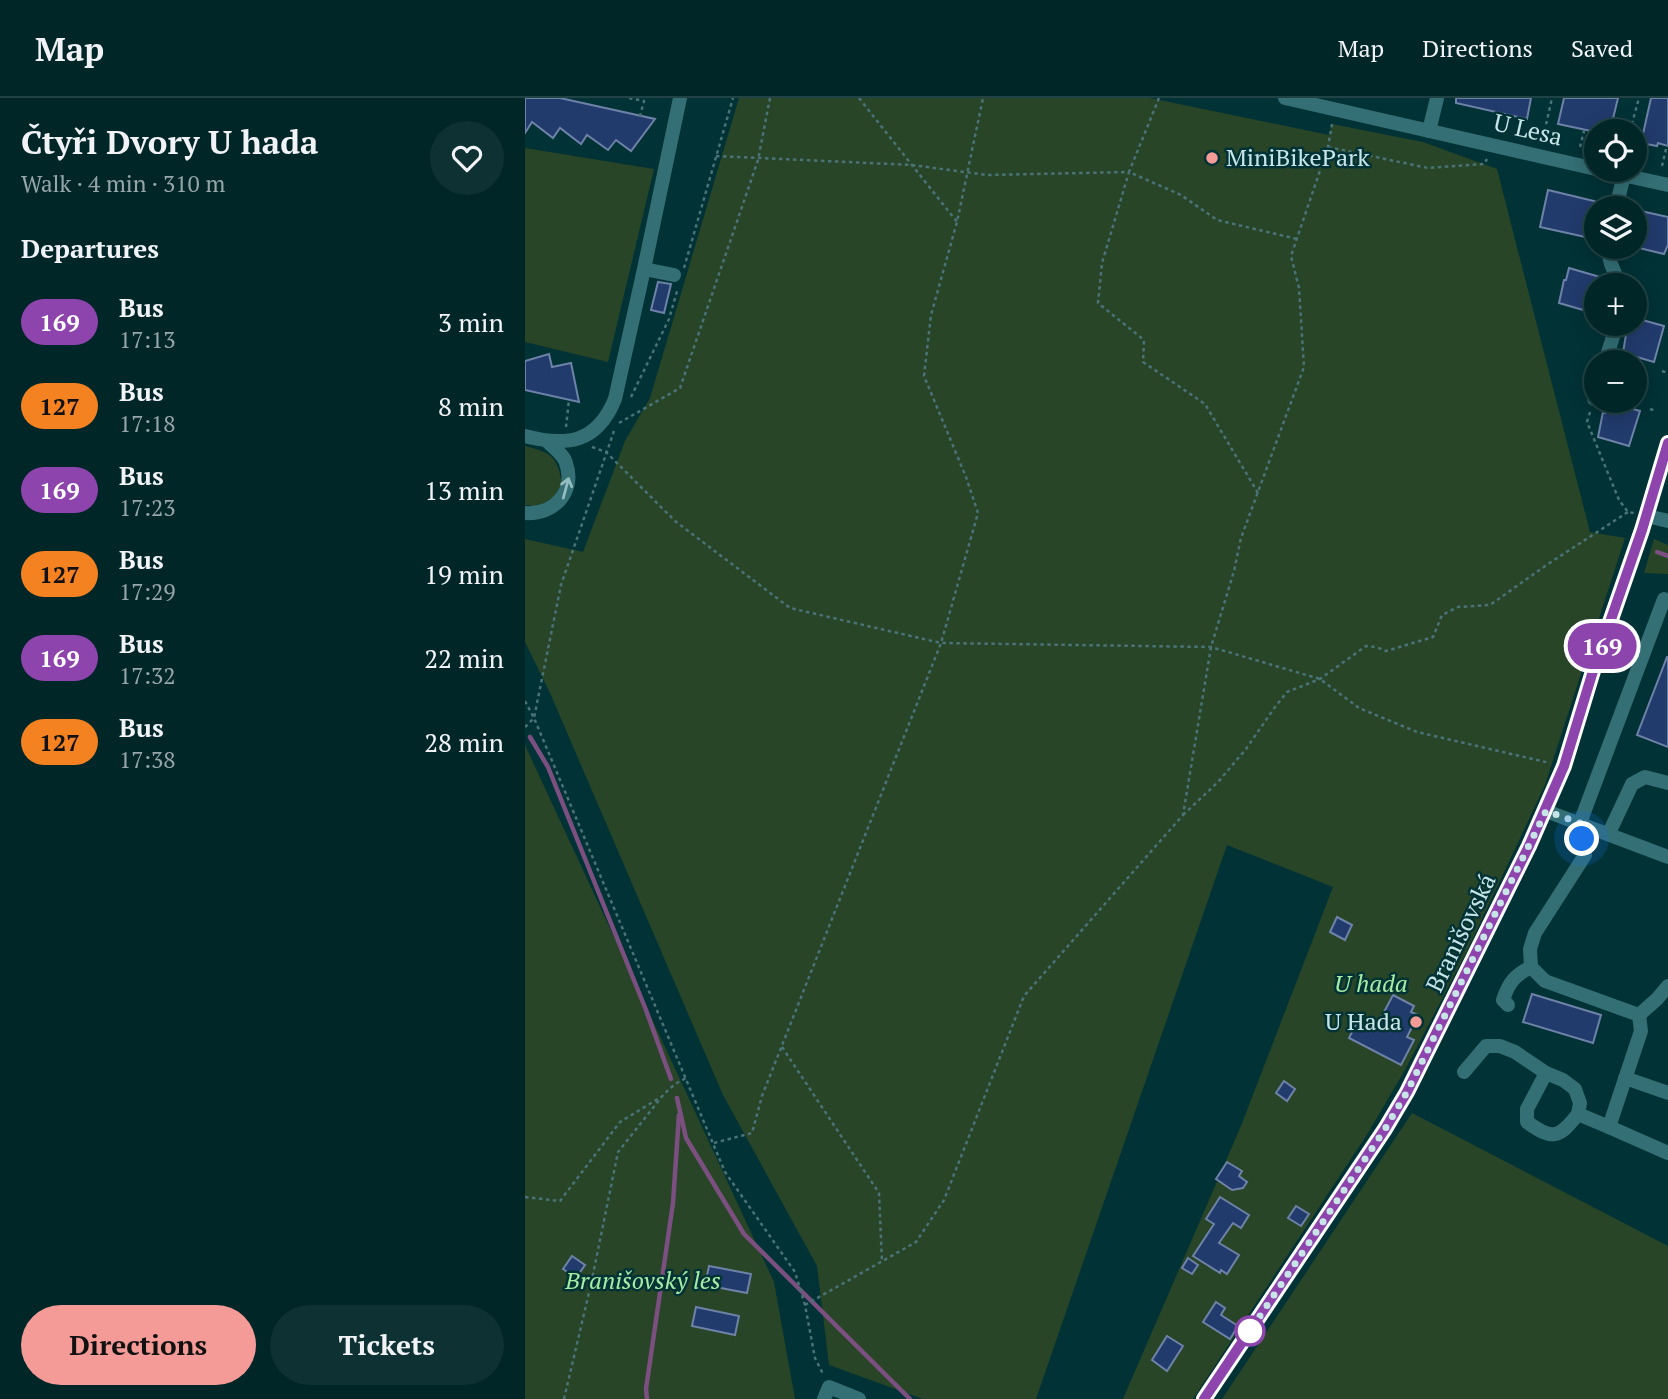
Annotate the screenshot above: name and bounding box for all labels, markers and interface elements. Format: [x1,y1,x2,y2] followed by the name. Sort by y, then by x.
[35,27,104,70] text: Map
[1338,32,1384,64] text: Map
[1422,32,1533,64] text: Directions
[1571,32,1633,64] text: Saved
[1491,106,1566,152] street label: U Lesa
[1584,119,1647,413] map controls
[1584,119,1647,182] button: locate
[21,120,318,163] text: Čtyři Dvory U hada
[430,121,504,195] button: heart
[1226,141,1370,173] place label: MiniBikePark
[1204,150,1220,166] marker: MiniBikePark
[21,168,225,199] text: Walk · 4 min · 310 m
[1584,196,1647,259] button: layers
[21,231,159,265] text: Departures
[1584,273,1647,336] button: +
[119,290,164,324] text: Bus
[438,305,504,339] text: 3 min
[39,306,80,338] text: 169
[119,324,176,355] text: 17:13
[1584,350,1647,413] button: −
[119,374,164,408] text: Bus
[438,389,504,423] text: 8 min
[39,390,80,422] text: 127
[119,408,176,439] text: 17:18
[119,458,164,492] text: Bus
[424,473,504,507] text: 13 min
[39,474,80,506] text: 169
[560,477,573,499] one-way arrow
[119,492,176,523] text: 17:23
[119,542,164,576] text: Bus
[424,557,504,591] text: 19 min
[39,558,80,590] text: 127
[119,576,176,607] text: 17:29
[1562,623,1642,669] line badge: 169
[119,626,164,660] text: Bus
[1582,630,1622,662] text: 169
[424,641,504,675] text: 22 min
[39,642,80,674] text: 169
[119,660,176,691] text: 17:32
[119,710,164,744] text: Bus
[424,725,504,759] text: 28 min
[39,726,80,758] text: 127
[119,744,176,775] text: 17:38
[1564,821,1599,856] your location
[1418,868,1503,997] street label: Branišovská
[1334,967,1408,999] park label: U hada
[1325,1005,1402,1037] place label: U Hada
[1408,1014,1424,1030] marker: U Hada
[564,1264,721,1296] park label: Branišovský les
[21,1305,256,1385] button: Directions
[270,1305,504,1385] button: Tickets
[1235,1316,1265,1346] unlabelled marker

